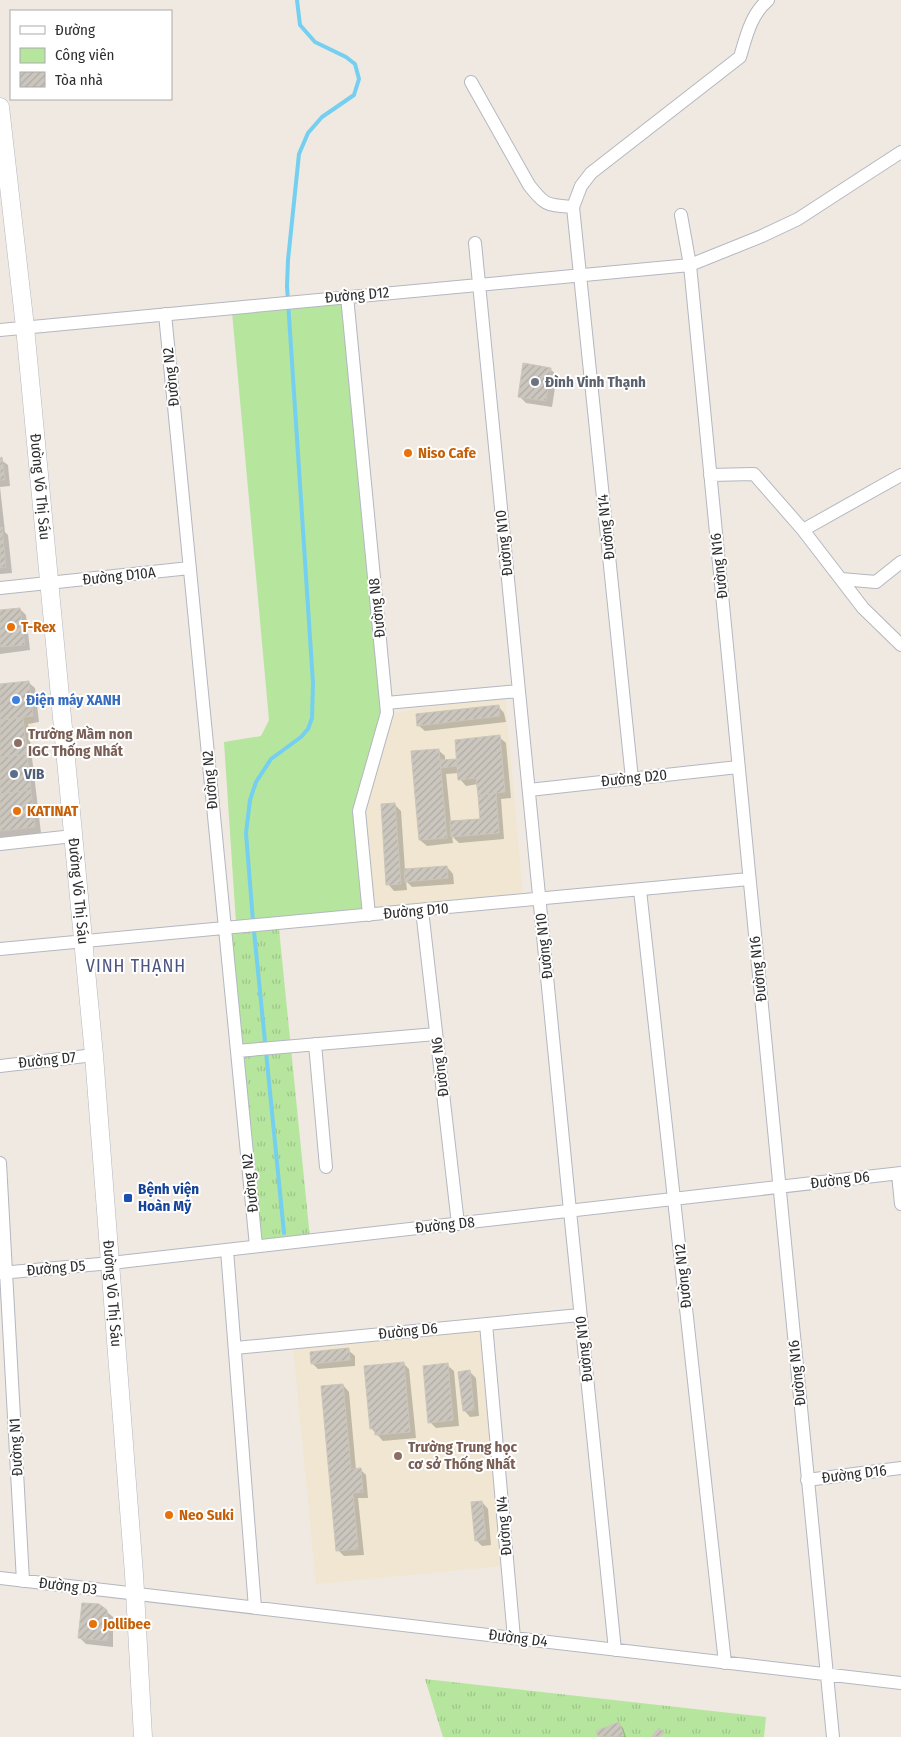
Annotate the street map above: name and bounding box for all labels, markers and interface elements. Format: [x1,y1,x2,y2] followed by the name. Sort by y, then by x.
[10,10,172,100] legend
[55,21,95,39] text: Đường
[55,46,114,64] text: Công viên
[55,71,103,89] text: Tòa nhà
[324,283,390,307] street label: Đường D12
[159,346,183,407] street label: Đường N2
[545,373,646,391] place label: Đình Vinh Thạnh
[529,376,541,388] marker: Đình Vinh Thạnh
[26,433,54,541] street label: Đường Võ Thị Sáu
[418,444,477,462] place label: Niso Cafe
[402,447,414,459] marker: Niso Cafe
[594,493,618,561] street label: Đường N14
[492,509,516,577] street label: Đường N10
[707,532,731,600] street label: Đường N16
[81,563,157,589] street label: Đường D10A
[365,577,389,639] street label: Đường N8
[21,618,57,636] place label: T-Rex
[5,621,17,633] marker: T-Rex
[26,691,121,709] place label: Điện máy XANH
[10,694,22,706] marker: Điện máy XANH
[28,725,133,760] place label: Trường Mầm non IGC Thống Nhất
[12,737,24,749] marker: Trường Mầm non IGC Thống Nhất
[198,749,222,810] street label: Đường N2
[23,765,45,783] place label: VIB
[600,766,668,790] street label: Đường D20
[8,768,20,780] marker: VIB
[27,802,79,820] place label: KATINAT
[11,805,23,817] marker: KATINAT
[64,837,92,945] street label: Đường Võ Thị Sáu
[382,899,450,923] street label: Đường D10
[532,912,556,980] street label: Đường N10
[746,935,770,1003] street label: Đường N16
[86,955,186,977] district label: VINH THẠNH
[427,1036,453,1098] street label: Đường N6
[17,1048,77,1072] street label: Đường D7
[238,1152,262,1213] street label: Đường N2
[809,1167,871,1193] street label: Đường D6
[138,1180,199,1215] place label: Bệnh viện Hoàn Mỹ
[122,1192,134,1204] marker: Bệnh viện Hoàn Mỹ
[414,1213,476,1237] street label: Đường D8
[99,1240,125,1348] street label: Đường Võ Thị Sáu
[671,1242,695,1309] street label: Đường N12
[26,1256,86,1280] street label: Đường D5
[572,1315,596,1383] street label: Đường N10
[377,1319,439,1343] street label: Đường D6
[785,1339,809,1407] street label: Đường N16
[5,1417,27,1477] street label: Đường N1
[408,1438,517,1473] place label: Trường Trung học cơ sở Thống Nhất
[392,1450,404,1462] marker: Trường Trung học cơ sở Thống Nhất
[820,1461,888,1487] street label: Đường D16
[492,1495,516,1557] street label: Đường N4
[179,1506,234,1524] place label: Neo Suki
[163,1509,175,1521] marker: Neo Suki
[38,1573,98,1599] street label: Đường D3
[102,1615,151,1633] place label: Jollibee
[87,1618,99,1630] marker: Jollibee
[487,1625,549,1651] street label: Đường D4

